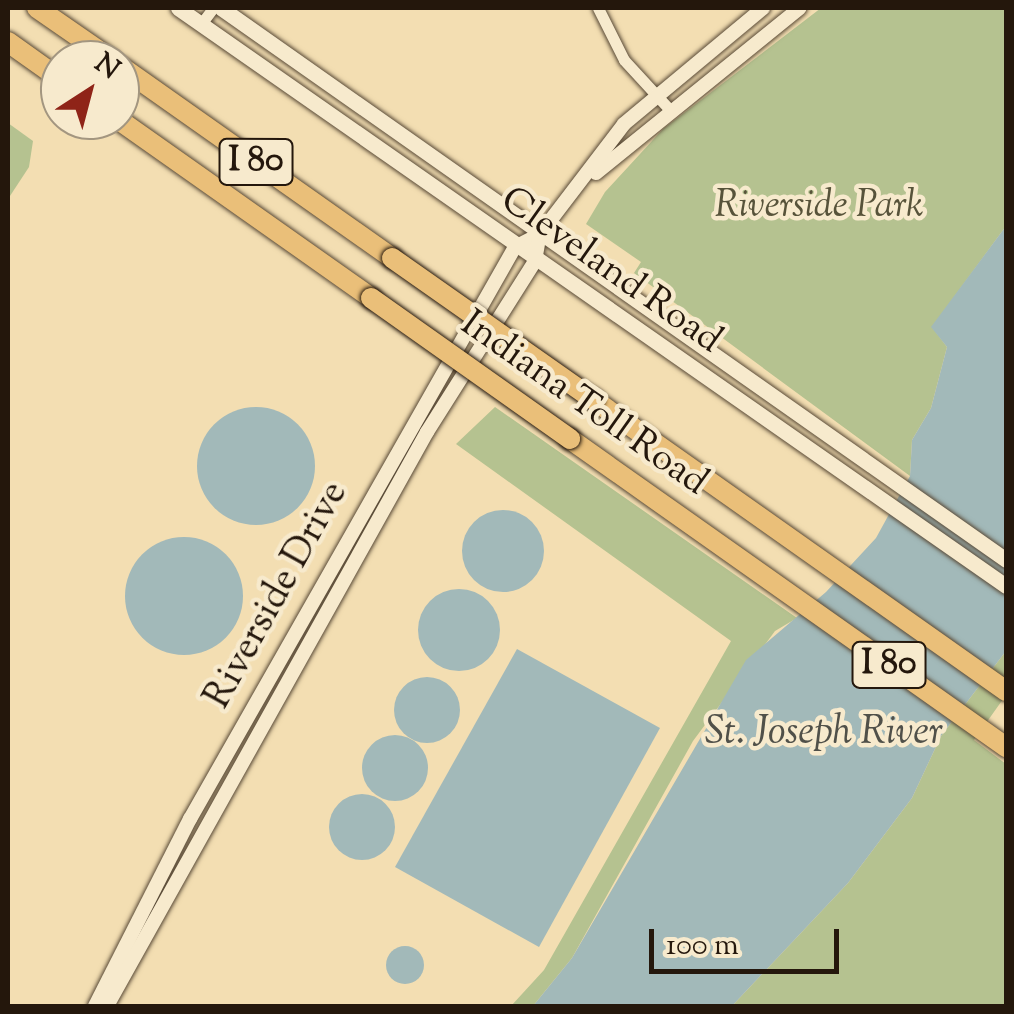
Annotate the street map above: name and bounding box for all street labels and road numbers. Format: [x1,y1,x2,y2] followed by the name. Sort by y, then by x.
[218,132,294,192] road number: I 80
[491,179,729,365] street label: Cleveland Road
[451,303,715,507] street label: Indiana Toll Road
[197,475,359,717] street label: Riverside Drive
[852,635,926,695] road number: I 80

